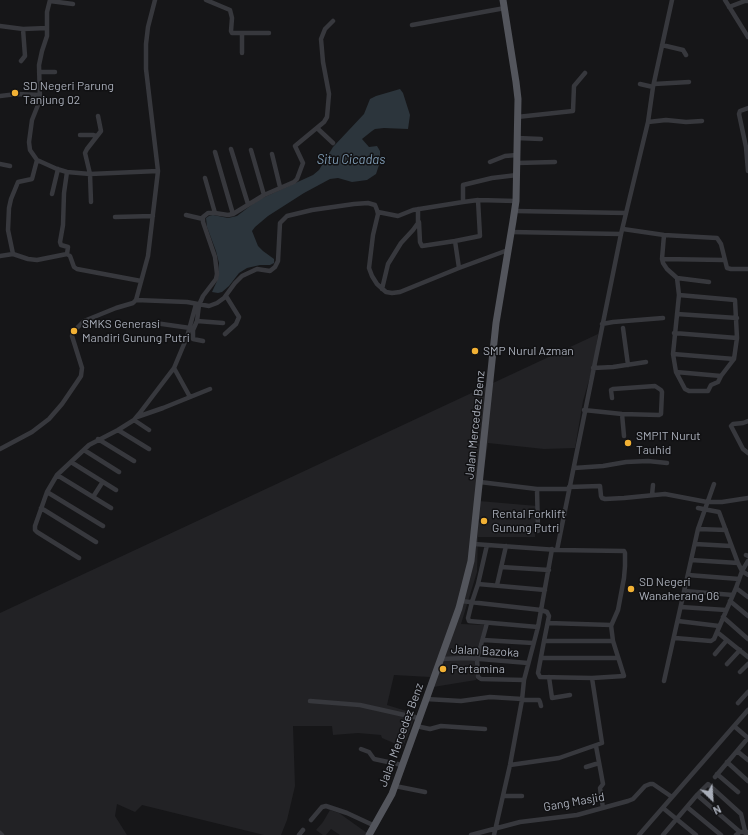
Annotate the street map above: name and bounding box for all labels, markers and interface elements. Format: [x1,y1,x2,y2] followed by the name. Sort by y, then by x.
[23,79,114,107] place label: SD Negeri Parung Tanjung 02
[10,88,20,98] marker: SD Negeri Parung Tanjung 02
[317,152,385,168] water label: Situ Cicadas
[82,317,190,345] place label: SMKS Generasi Mandiri Gunung Putri
[69,326,79,336] marker: SMKS Generasi Mandiri Gunung Putri
[483,344,574,358] place label: SMP Nurul Azman
[470,346,480,356] marker: SMP Nurul Azman
[462,370,488,480] street label: Jalan Mercedez Benz
[636,429,701,457] place label: SMPIT Nurut Tauhid
[623,438,633,448] marker: SMPIT Nurut Tauhid
[492,507,566,535] place label: Rental Forklift Gunung Putri
[479,516,489,526] marker: Rental Forklift Gunung Putri
[639,575,719,603] place label: SD Negeri Wanaherang 06
[626,584,636,594] marker: SD Negeri Wanaherang 06
[451,642,519,660] street label: Jalan Bazoka
[451,662,505,676] place label: Pertamina
[438,664,448,674] marker: Pertamina
[376,681,426,789] street label: Jalan Mercedez Benz
[692,779,732,819] north arrow
[542,790,606,814] street label: Gang Masjid
[711,803,723,818] text: N

